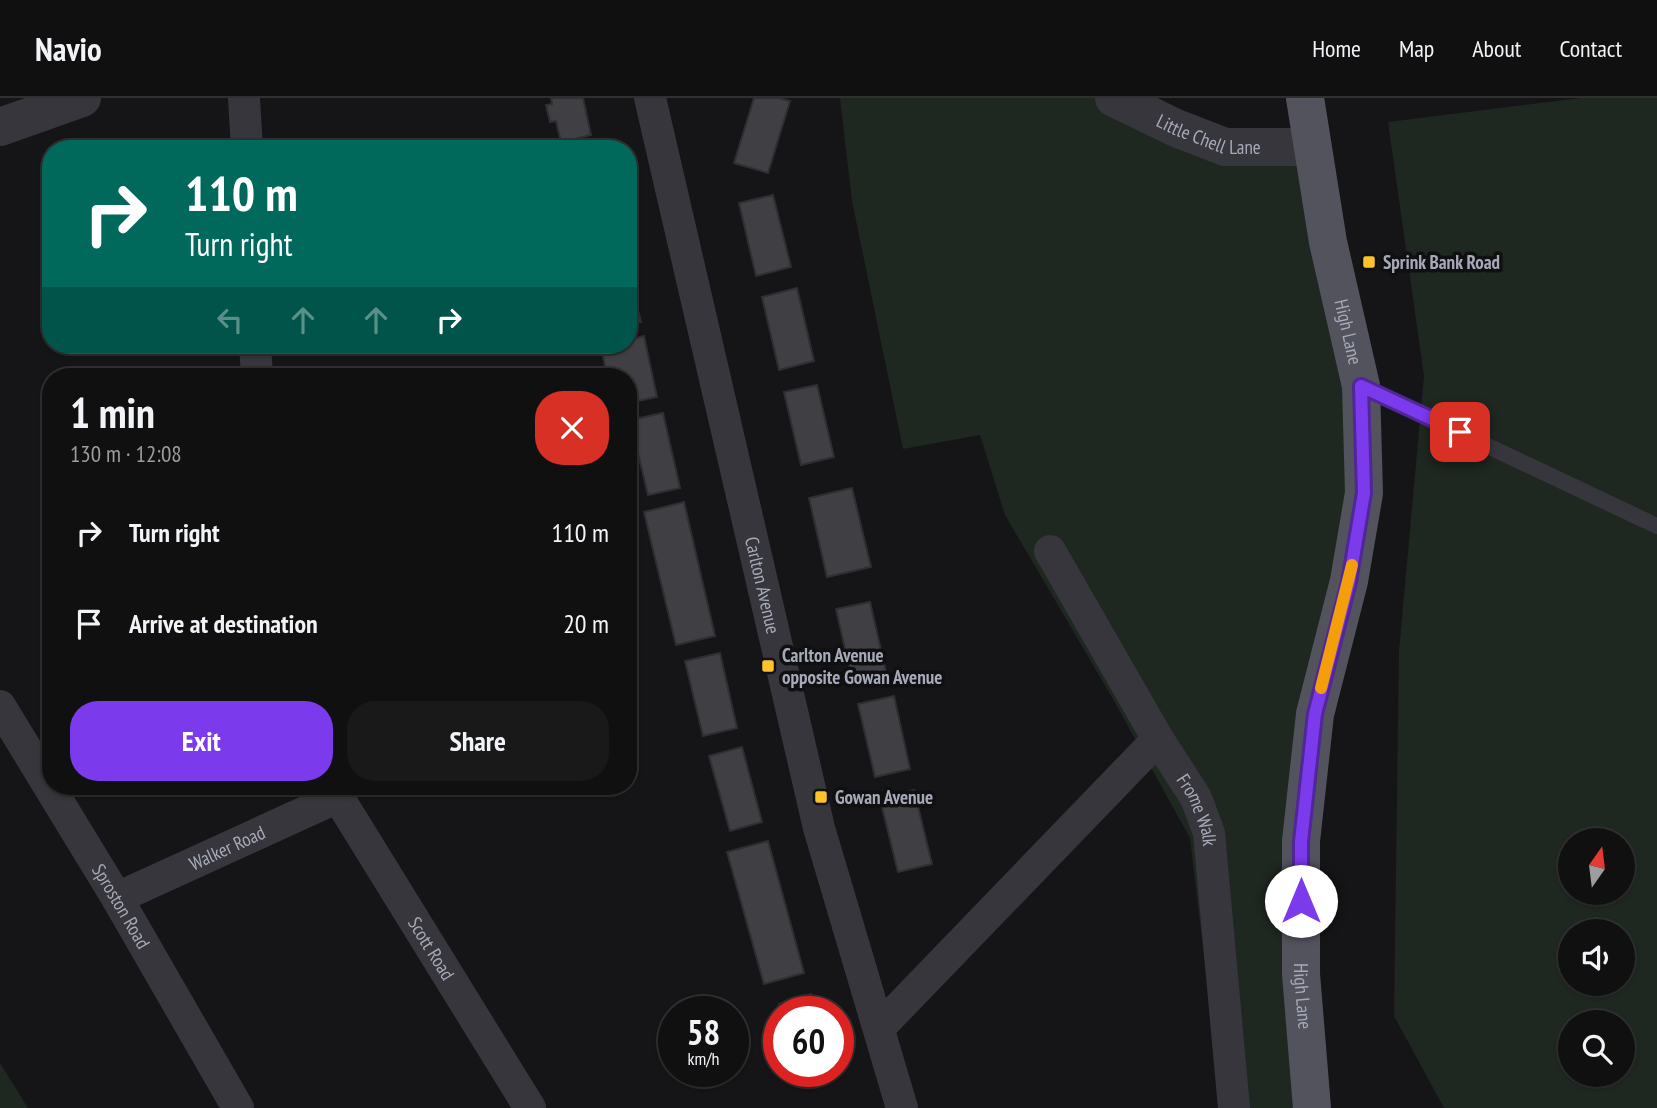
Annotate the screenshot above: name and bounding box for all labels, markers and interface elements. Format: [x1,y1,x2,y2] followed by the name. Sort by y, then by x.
[35,27,102,70] text: Navio
[1312,33,1361,64] text: Home
[1399,33,1434,64] text: Map
[1472,33,1521,64] text: About
[1559,33,1622,64] text: Contact
[1153,109,1261,159] street label: Little Chell Lane
[185,161,298,225] text: 110 m
[70,168,161,259] icon: right
[185,223,293,265] text: Turn right
[1383,250,1500,274] place label: Sprink Bank Road
[1361,254,1377,270] marker: Sprink Bank Road
[1329,297,1368,367] street label: High Lane
[211,301,249,339] icon: left
[284,301,322,339] icon: ahead
[357,301,395,339] icon: ahead
[430,301,468,339] icon: right
[70,385,155,440] text: 1 min
[535,391,609,465] button: close
[1430,402,1490,462] pin
[1441,413,1479,451] icon: arrive
[70,439,182,468] text: 130 m · 12:08
[70,514,108,552] icon: right
[129,516,220,549] text: Turn right
[551,516,609,549] text: 110 m
[740,534,786,636] street label: Carlton Avenue
[70,605,108,643] icon: arrive
[129,607,318,640] text: Arrive at destination
[563,607,609,640] text: 20 m
[782,643,942,689] place label: Carlton Avenue opposite Gowan Avenue
[760,658,776,674] marker: Carlton Avenue opposite Gowan Avenue
[70,701,333,781] button: Exit
[347,701,609,781] button: Share
[1172,769,1222,848] street label: Frome Walk
[835,785,933,809] place label: Gowan Avenue
[813,789,829,805] marker: Gowan Avenue
[185,820,269,875] street label: Walker Road
[1558,828,1634,905] north arrow
[1558,828,1635,1087] map controls
[87,859,156,953] street label: Sproston Road
[1264,864,1338,938] position arrow
[403,912,460,984] street label: Scott Road
[1558,919,1635,996] button: sound
[1289,963,1317,1030] street label: High Lane
[763,996,854,1087] speed limit sign: 60
[687,1009,720,1055] text: 58
[1558,1010,1635,1087] button: search
[688,1047,719,1070] text: km/h

